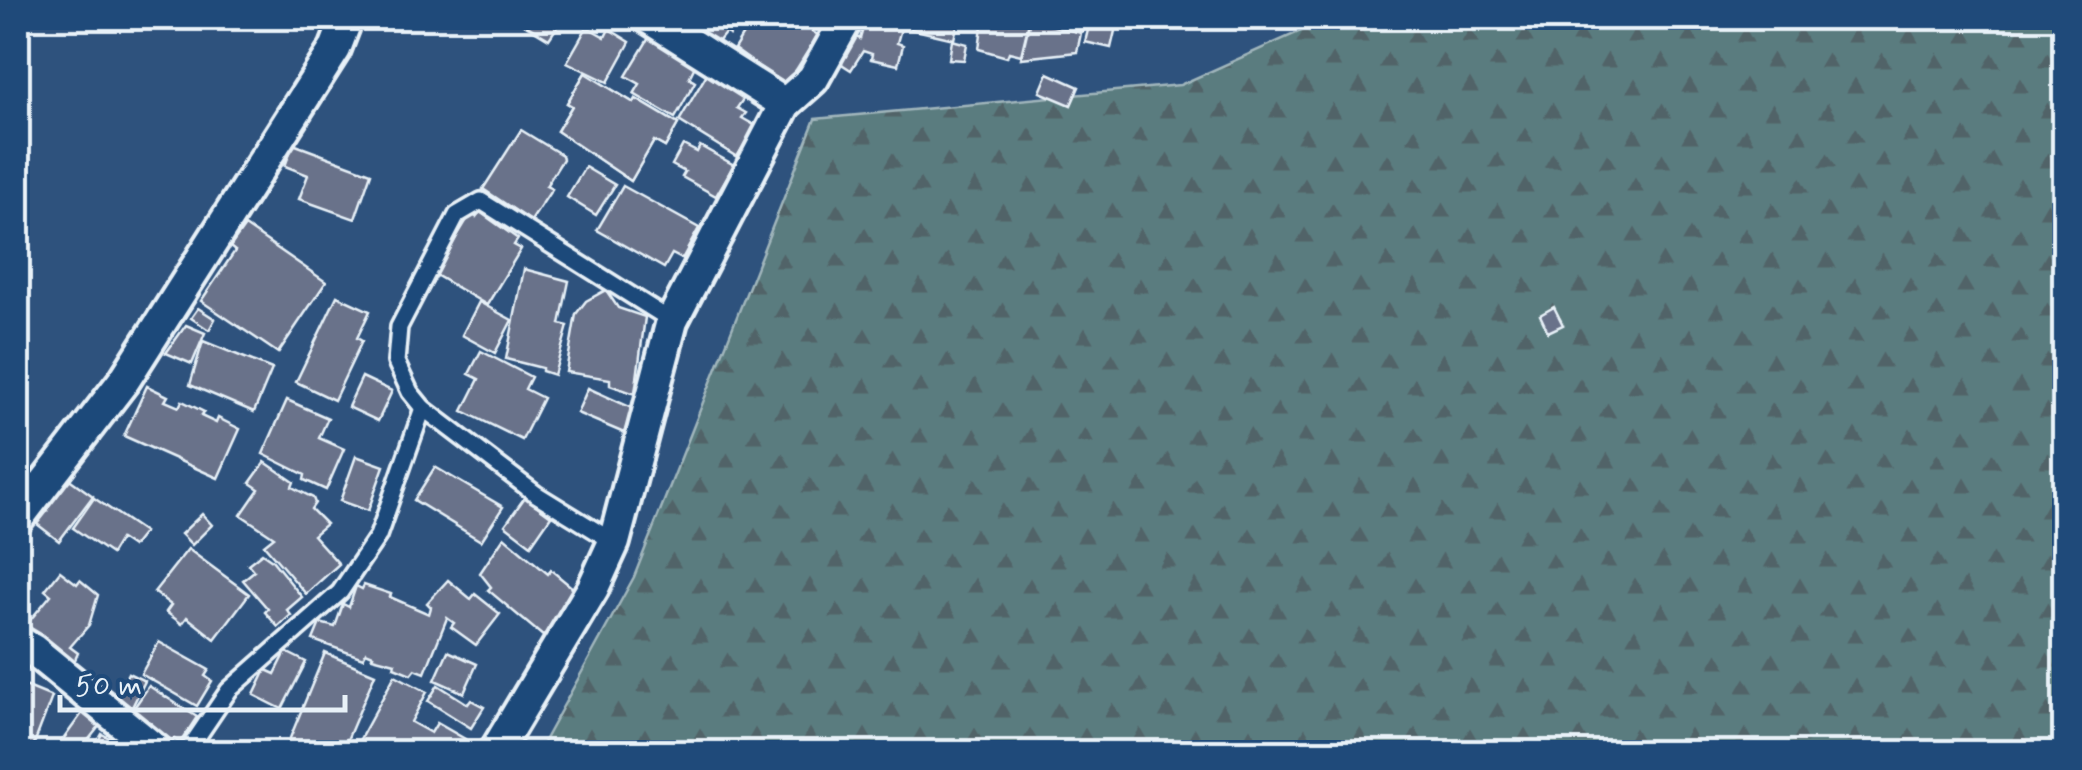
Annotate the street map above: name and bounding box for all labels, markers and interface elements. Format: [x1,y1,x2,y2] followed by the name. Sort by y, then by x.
[60,650,345,712] scale bar
[75,667,142,706] text: 50 m

